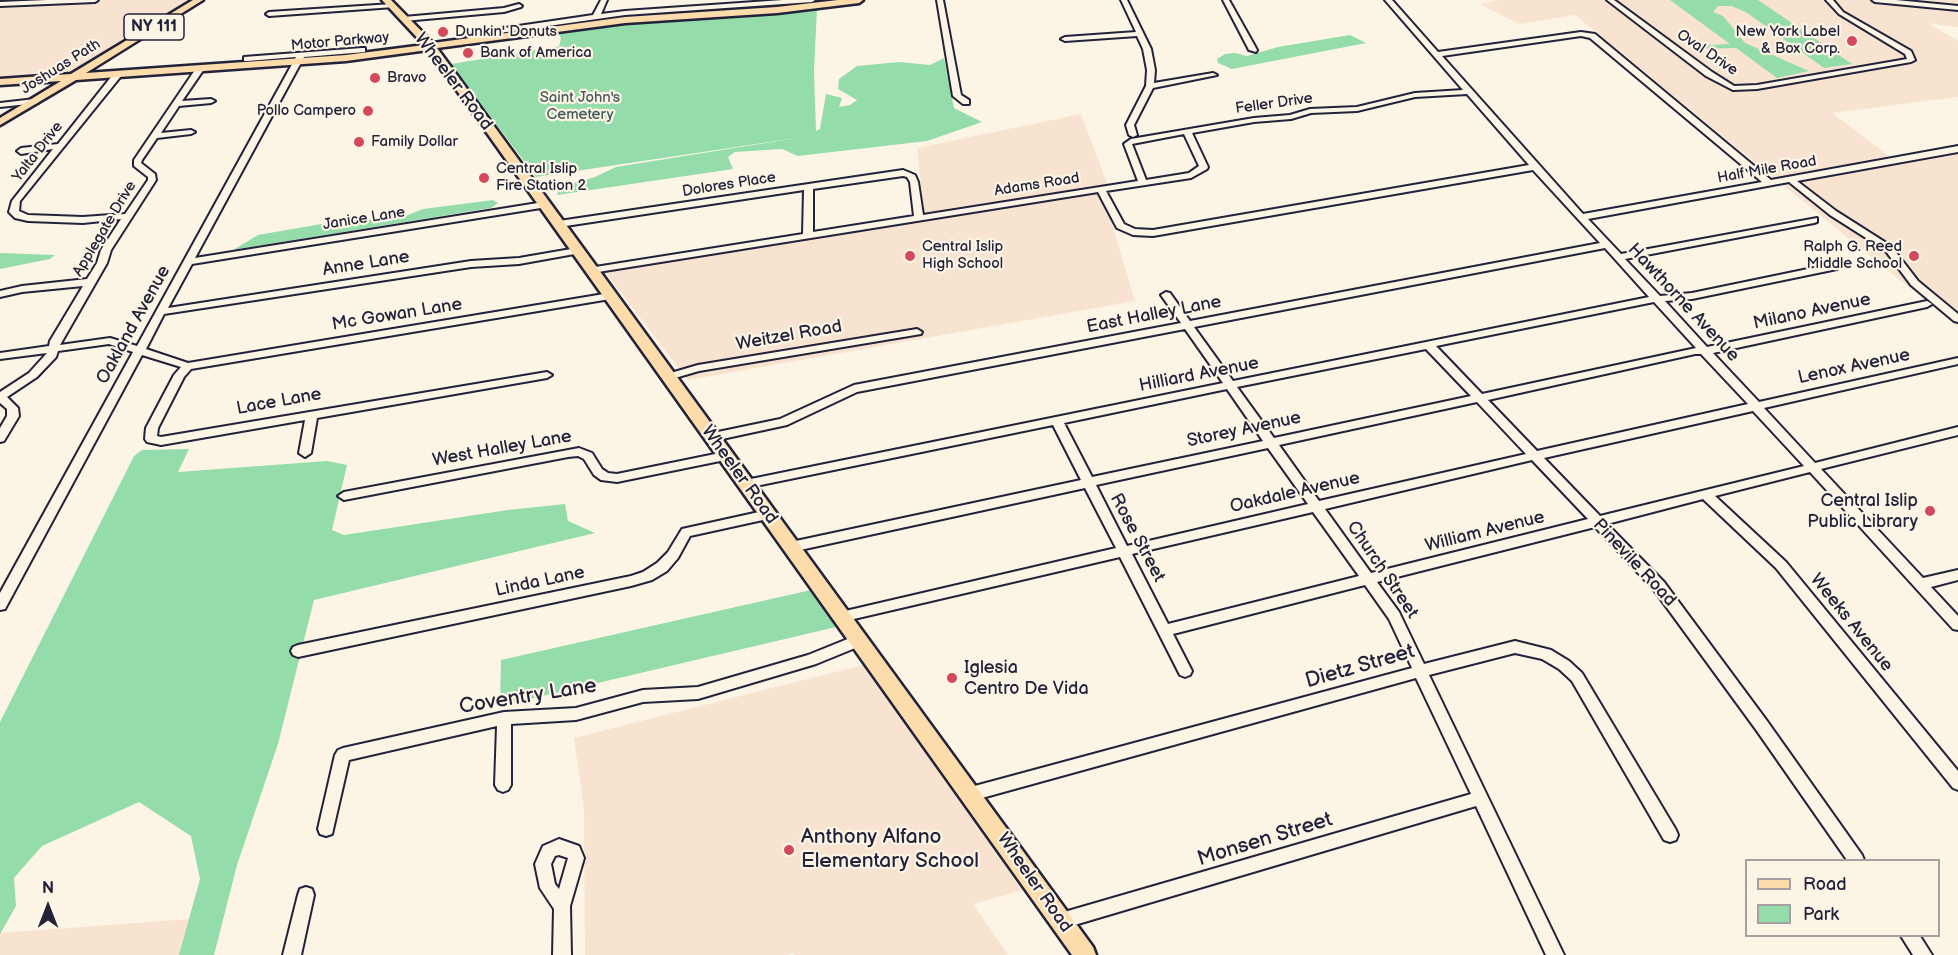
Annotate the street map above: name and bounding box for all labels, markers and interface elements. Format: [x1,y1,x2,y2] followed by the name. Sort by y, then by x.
[124,14,184,40] road number: NY 111
[455,23,557,41] place label: Dunkin' Donuts
[1736,23,1840,58] place label: New York Label & Box Corp.
[436,25,450,39] marker: Dunkin' Donuts
[1673,26,1741,80] street label: Oval Drive
[290,29,390,55] street label: Motor Parkway
[409,29,497,135] street label: Wheeler Road
[1845,34,1859,48] marker: New York Label & Box Corp.
[18,35,104,99] street label: Joshuas Path
[480,44,592,62] place label: Bank of America
[461,46,475,60] marker: Bank of America
[387,69,426,87] place label: Bravo
[368,71,382,85] marker: Bravo
[540,89,620,124] park label: Saint John's Cemetery
[1234,90,1314,118] street label: Feller Drive
[257,102,356,120] place label: Pollo Campero
[361,104,375,118] marker: Pollo Campero
[9,118,67,186] street label: Yalta Drive
[371,133,458,151] place label: Family Dollar
[352,135,366,149] marker: Family Dollar
[1716,152,1818,188] street label: Half Mile Road
[496,160,586,195] place label: Central Islip Fire Station 2
[681,169,777,201] street label: Dolores Place
[993,169,1081,201] street label: Adams Road
[477,171,491,185] marker: Central Islip Fire Station 2
[69,178,141,280] street label: Applegate Drive
[322,204,406,234] street label: Janice Lane
[922,238,1003,273] place label: Central Islip High School
[1803,238,1902,273] place label: Ralph G. Reed Middle School
[1623,239,1743,367] street label: Hawthorne Avenue
[321,246,411,282] street label: Anne Lane
[903,249,917,263] marker: Central Islip High School
[1907,249,1921,263] marker: Ralph G. Reed Middle School
[92,262,176,388] street label: Oakland Avenue
[1751,289,1873,335] street label: Milano Avenue
[1085,291,1223,339] street label: East Halley Lane
[330,294,464,336] street label: Mc Gowan Lane
[734,316,844,356] street label: Weitzel Road
[1796,345,1912,389] street label: Lenox Avenue
[1137,353,1261,397] street label: Hilliard Avenue
[235,384,323,420] street label: Lace Lane
[1185,407,1303,453] street label: Storey Avenue
[696,422,782,528] street label: Wheeler Road
[431,426,573,472] street label: West Halley Lane
[1228,468,1362,518] street label: Oakdale Avenue
[1105,490,1169,586] street label: Rose Street
[1807,490,1918,532] place label: Central Islip Public Library
[1923,504,1937,518] marker: Central Islip Public Library
[1423,507,1547,557] street label: William Avenue
[1588,515,1680,611] street label: Pinevile Road
[1342,517,1422,623] street label: Church Street
[493,562,587,602] street label: Linda Lane
[1805,570,1897,676] street label: Weeks Avenue
[1302,639,1418,695] street label: Dietz Street
[964,657,1089,700] place label: Iglesia Centro De Vida
[945,671,959,685] marker: Iglesia Centro De Vida
[458,674,598,720] street label: Coventry Lane
[1194,807,1336,873] street label: Monsen Street
[801,825,979,875] place label: Anthony Alfano Elementary School
[992,829,1076,937] street label: Wheeler Road
[782,843,796,857] marker: Anthony Alfano Elementary School
[1745,859,1940,937] legend
[1803,874,1847,895] text: Road
[18,877,78,937] north arrow
[42,879,54,898] text: N
[1803,904,1839,925] text: Park

